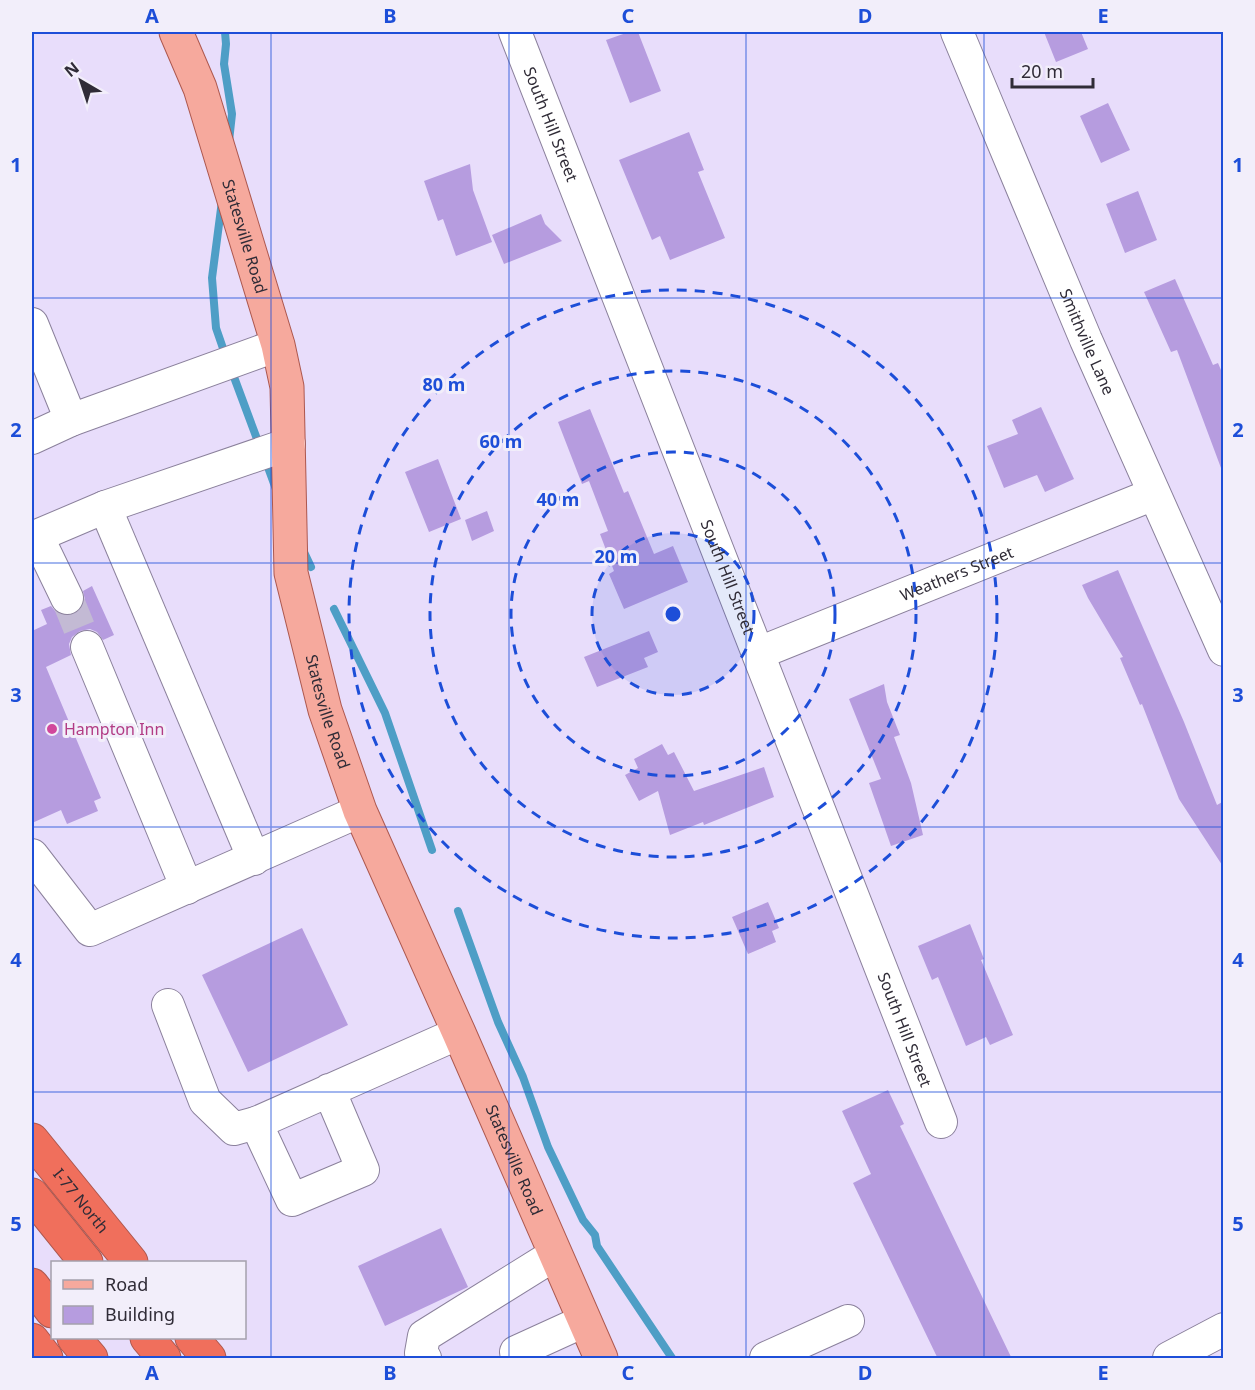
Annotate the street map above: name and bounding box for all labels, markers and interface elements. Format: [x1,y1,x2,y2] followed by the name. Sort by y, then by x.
[145,2,159,29] text: A
[383,2,397,29] text: B
[622,2,635,29] text: C
[858,2,872,29] text: D
[1097,2,1109,29] text: E
[51,51,111,111] north arrow
[1012,51,1093,89] scale bar
[60,57,84,82] text: N
[1021,59,1063,83] text: 20 m
[519,64,583,185] street label: South Hill Street
[10,151,22,178] text: 1
[1232,151,1244,178] text: 1
[217,177,273,296] street label: Statesville Road
[1055,285,1120,398] street label: Smithville Lane
[423,372,465,396] text: 80 m
[10,416,22,443] text: 2
[1232,416,1244,443] text: 2
[480,429,522,453] text: 60 m
[537,487,579,511] text: 40 m
[696,516,760,638] street label: South Hill Street
[897,541,1017,606] street label: Weathers Street
[595,544,637,568] text: 20 m
[663,604,683,624] centre of rings
[301,652,356,772] street label: Statesville Road
[10,681,22,708] text: 3
[1232,681,1244,708] text: 3
[64,718,164,740] place label: Hampton Inn
[45,722,59,736] marker: Hampton Inn
[10,946,22,973] text: 4
[1232,946,1244,973] text: 4
[873,969,937,1090] street label: South Hill Street
[481,1101,548,1218] street label: Statesville Road
[48,1164,114,1237] street label: I-77 North
[10,1210,22,1237] text: 5
[1232,1210,1244,1237] text: 5
[51,1261,246,1339] legend
[105,1272,148,1296] text: Road
[105,1302,175,1326] text: Building
[145,1359,159,1386] text: A
[383,1359,397,1386] text: B
[622,1359,635,1386] text: C
[858,1359,872,1386] text: D
[1097,1359,1109,1386] text: E

